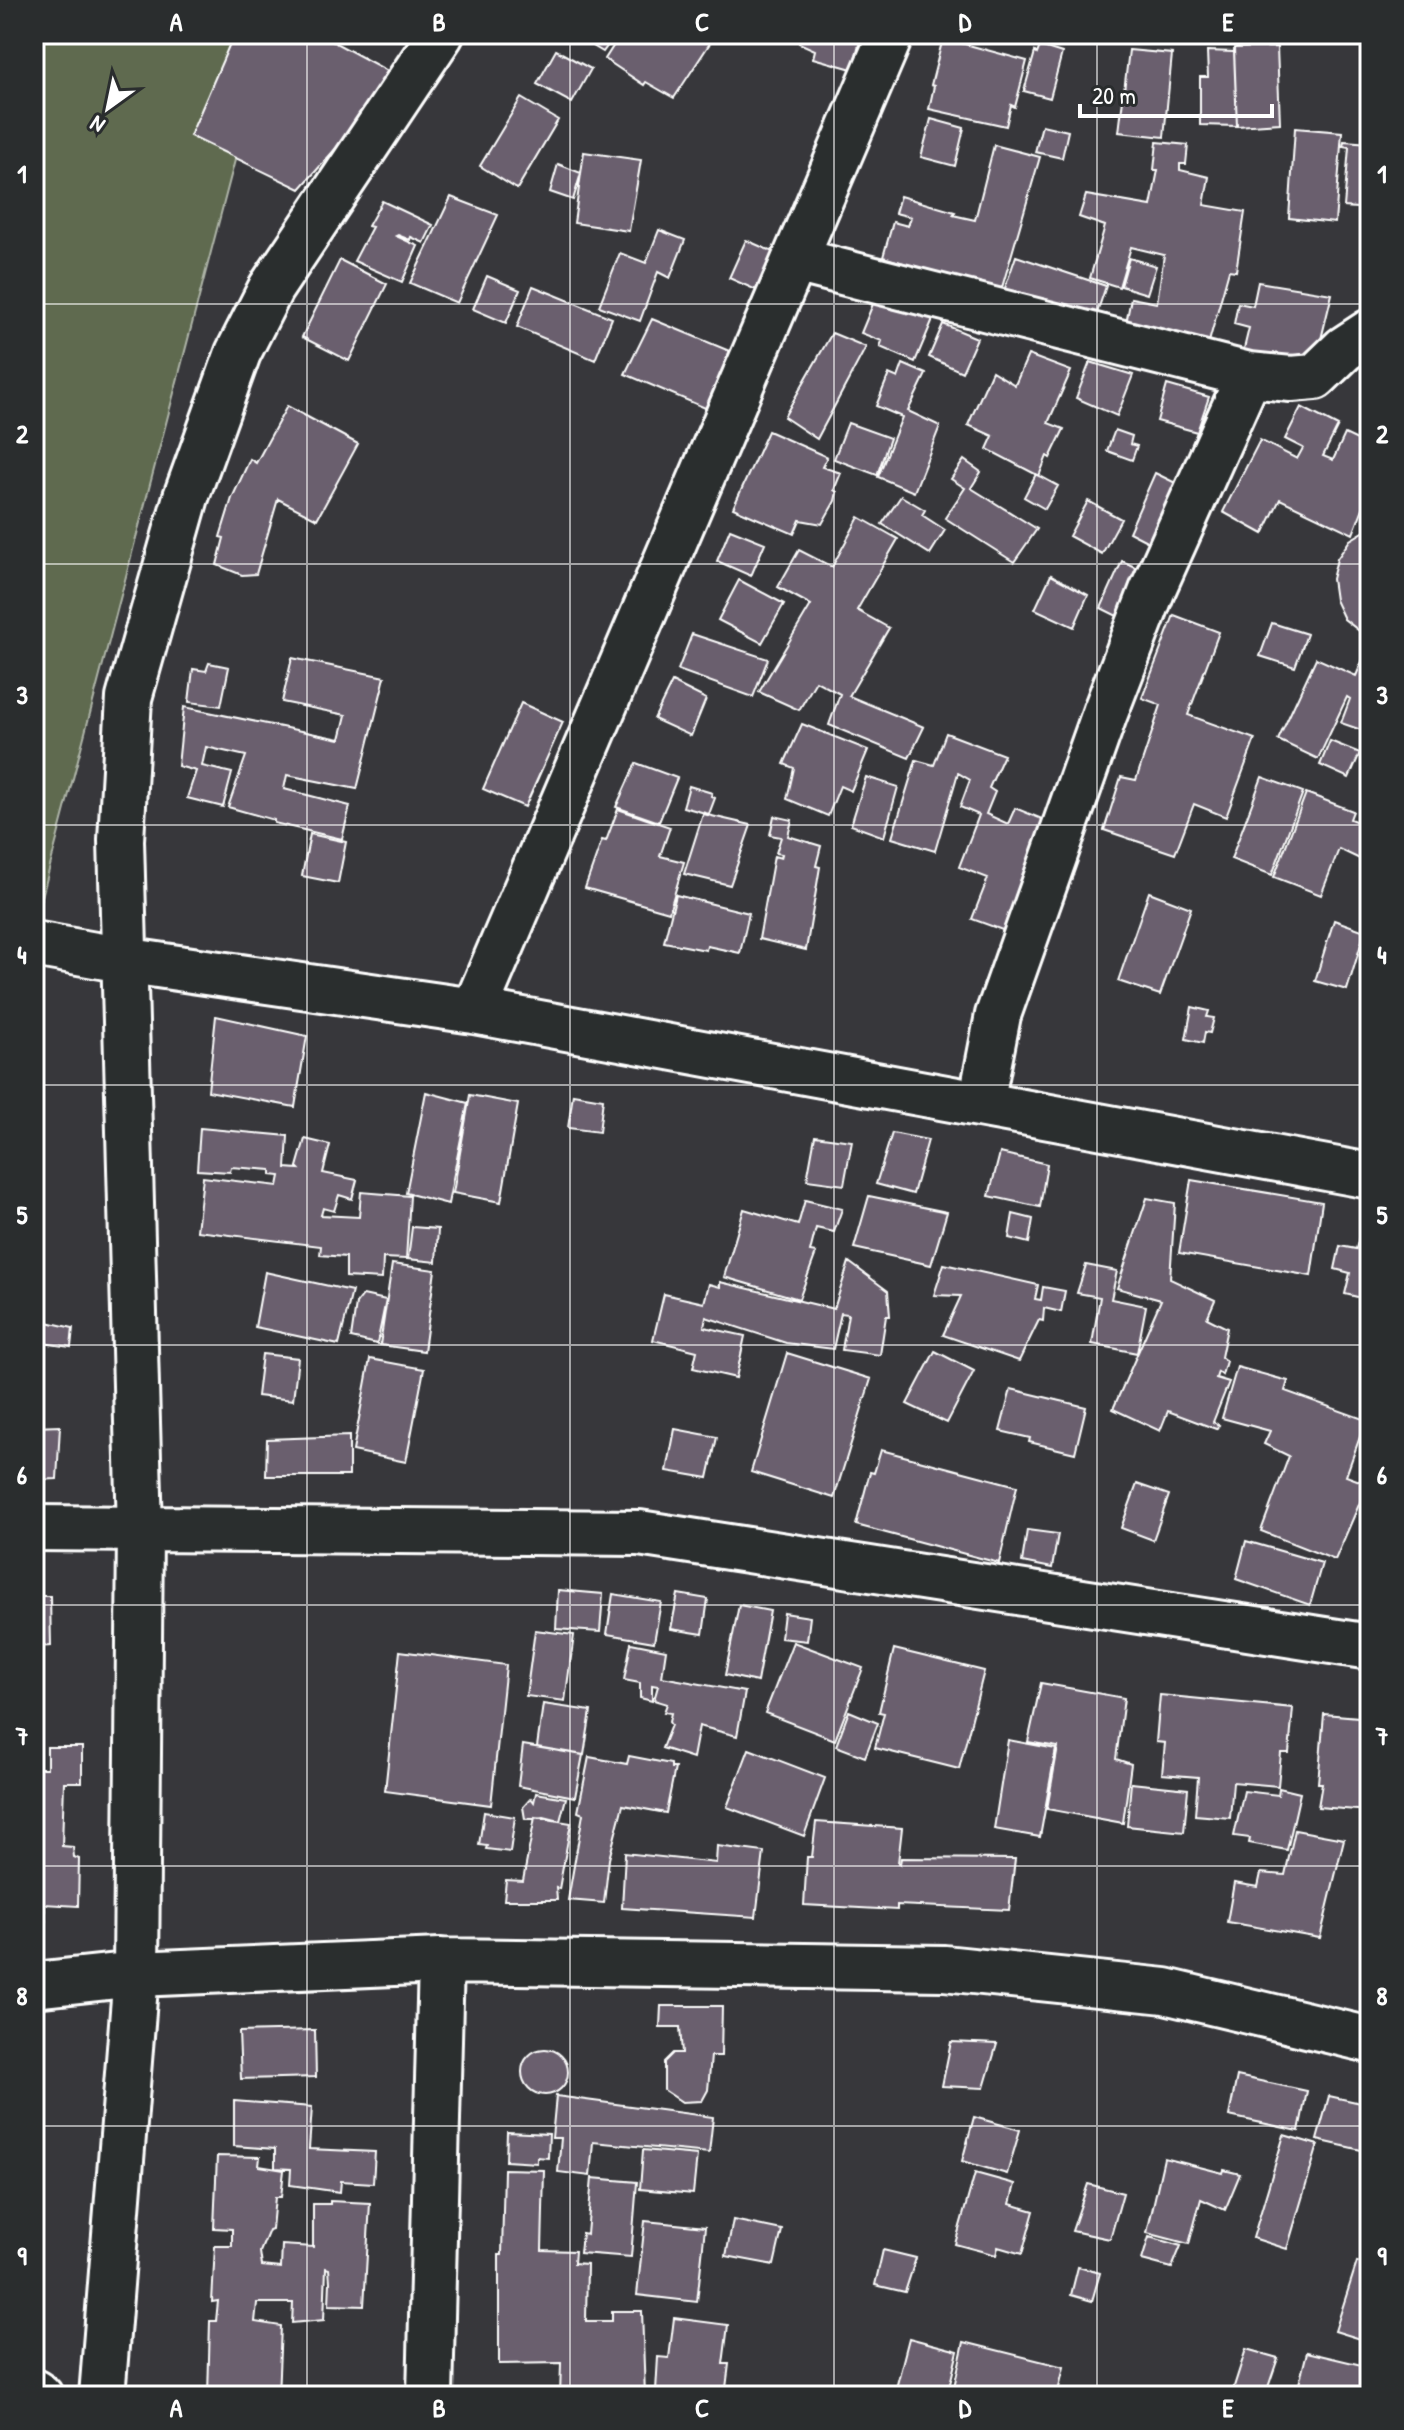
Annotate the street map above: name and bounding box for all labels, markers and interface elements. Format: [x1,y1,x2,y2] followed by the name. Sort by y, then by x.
[170,4,183,39] text: A
[432,4,446,39] text: B
[695,4,709,39] text: C
[959,4,972,39] text: D
[1222,4,1234,39] text: E
[68,68,148,148] north arrow
[1080,68,1272,118] scale bar
[1092,79,1136,111] text: 20 m
[84,109,110,141] text: N
[17,156,27,191] text: 1
[1377,156,1387,191] text: 1
[16,416,29,451] text: 2
[1376,416,1389,451] text: 2
[16,677,28,712] text: 3
[1376,677,1388,712] text: 3
[17,937,27,972] text: 4
[1377,937,1387,972] text: 4
[17,1197,28,1232] text: 5
[1377,1197,1388,1232] text: 5
[17,1457,28,1492] text: 6
[1377,1457,1388,1492] text: 6
[15,1718,29,1753] text: 7
[1375,1718,1389,1753] text: 7
[16,1978,28,2013] text: 8
[1376,1978,1388,2013] text: 8
[17,2238,27,2273] text: 9
[1377,2238,1387,2273] text: 9
[170,2390,183,2425] text: A
[432,2390,446,2425] text: B
[695,2390,709,2425] text: C
[959,2390,972,2425] text: D
[1222,2390,1234,2425] text: E

